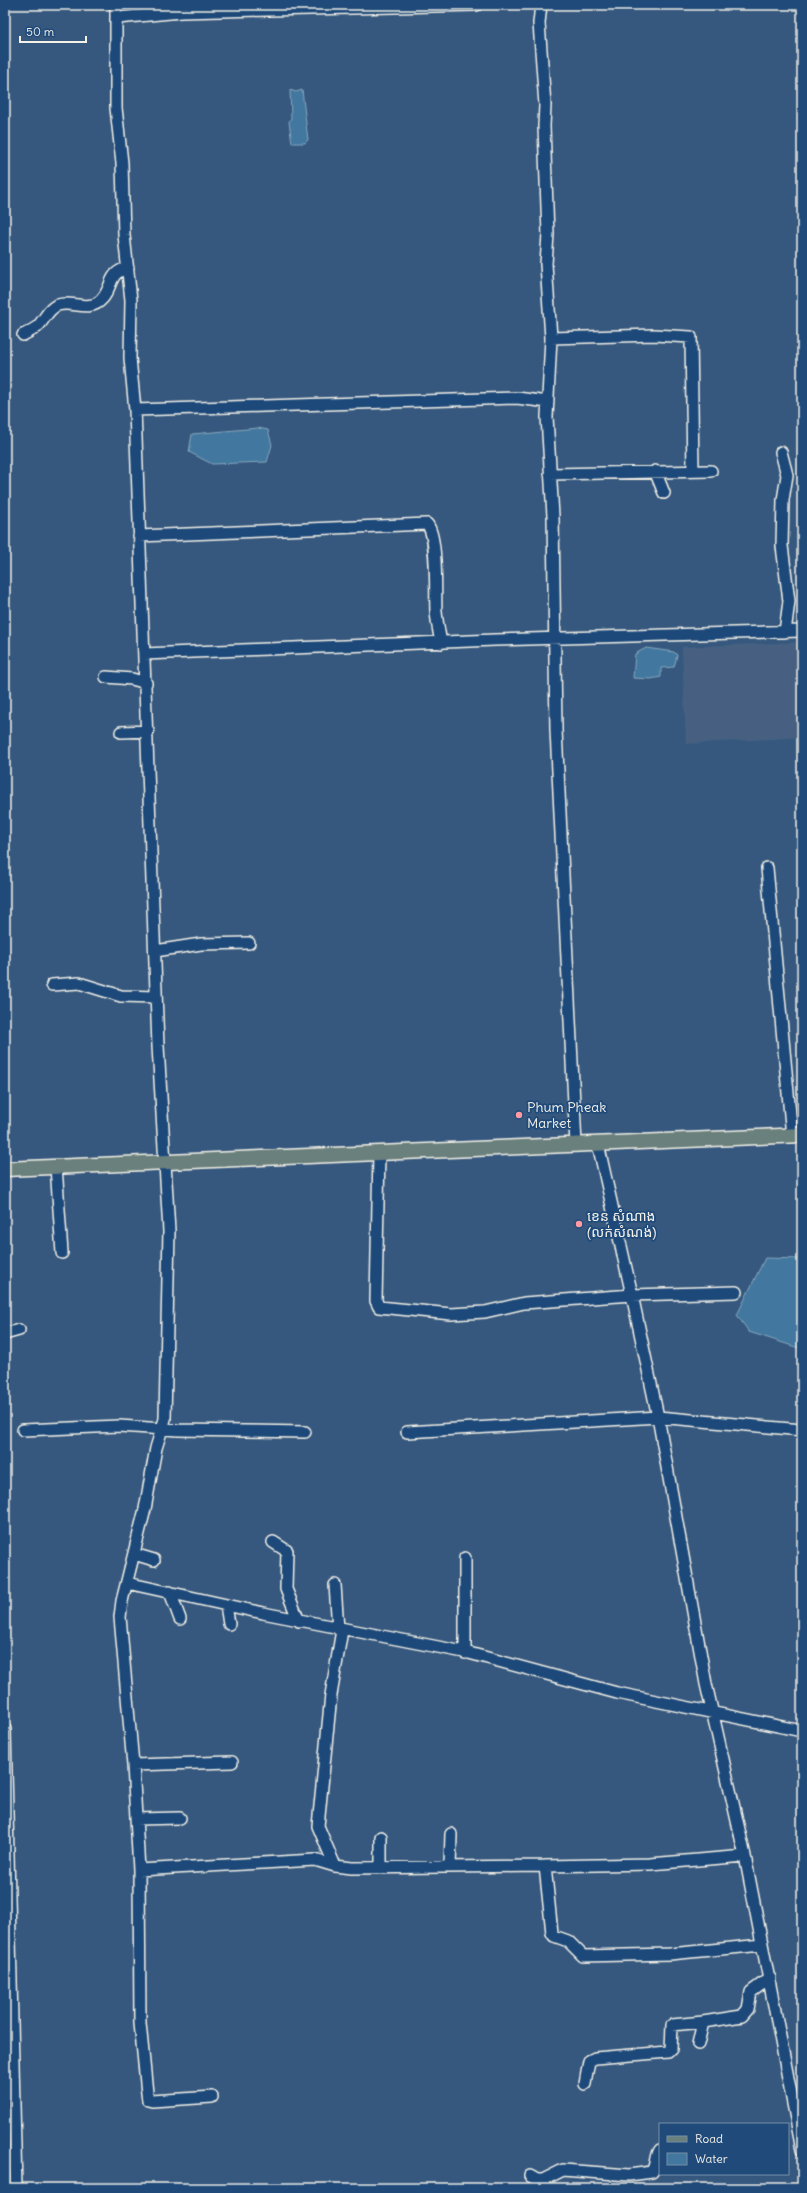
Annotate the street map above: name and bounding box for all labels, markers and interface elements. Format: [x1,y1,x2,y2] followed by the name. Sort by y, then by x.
[20,18,86,44] scale bar
[26,24,55,39] text: 50 m
[527,1098,606,1132] place label: Phum Pheak Market
[514,1110,524,1120] marker: Phum Pheak Market
[587,1207,657,1241] place label: ខេន សំណាង (លក់សំណង់)
[574,1219,584,1229] marker: ខេន សំណាង (លក់សំណង់)
[659,2123,789,2175] legend
[695,2131,723,2146] text: Road
[695,2151,728,2166] text: Water

